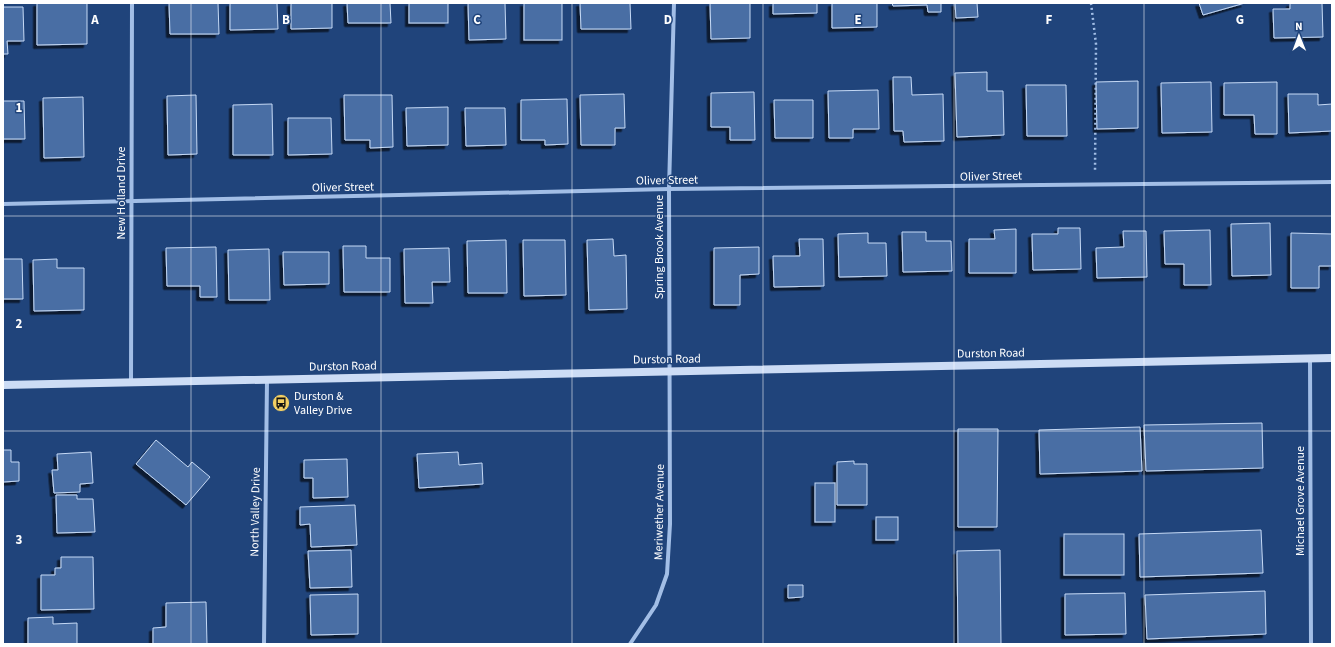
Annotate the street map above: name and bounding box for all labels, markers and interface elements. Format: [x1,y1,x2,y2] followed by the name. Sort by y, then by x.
[90,11,99,29] text: A
[282,11,290,29] text: B
[473,11,481,29] text: C
[664,11,672,29] text: D
[854,11,862,29] text: E
[1046,11,1053,29] text: F
[1236,11,1244,29] text: G
[1279,16,1319,56] north arrow
[1295,19,1303,34] text: N
[16,99,23,117] text: 1
[113,146,130,239] street label: New Holland Drive
[960,167,1022,186] street label: Oliver Street
[636,171,698,190] street label: Oliver Street
[312,178,374,197] street label: Oliver Street
[651,195,668,299] street label: Spring Brook Avenue
[16,315,23,333] text: 2
[957,344,1025,363] street label: Durston Road
[633,350,701,369] street label: Durston Road
[309,357,377,376] street label: Durston Road
[294,388,352,419] place label: Durston & Valley Drive
[271,393,291,413] bus stop icon: Durston & Valley Drive
[1292,446,1309,556] street label: Michael Grove Avenue
[650,464,669,560] street label: Meriwether Avenue
[246,467,265,557] street label: North Valley Drive
[16,531,23,549] text: 3

